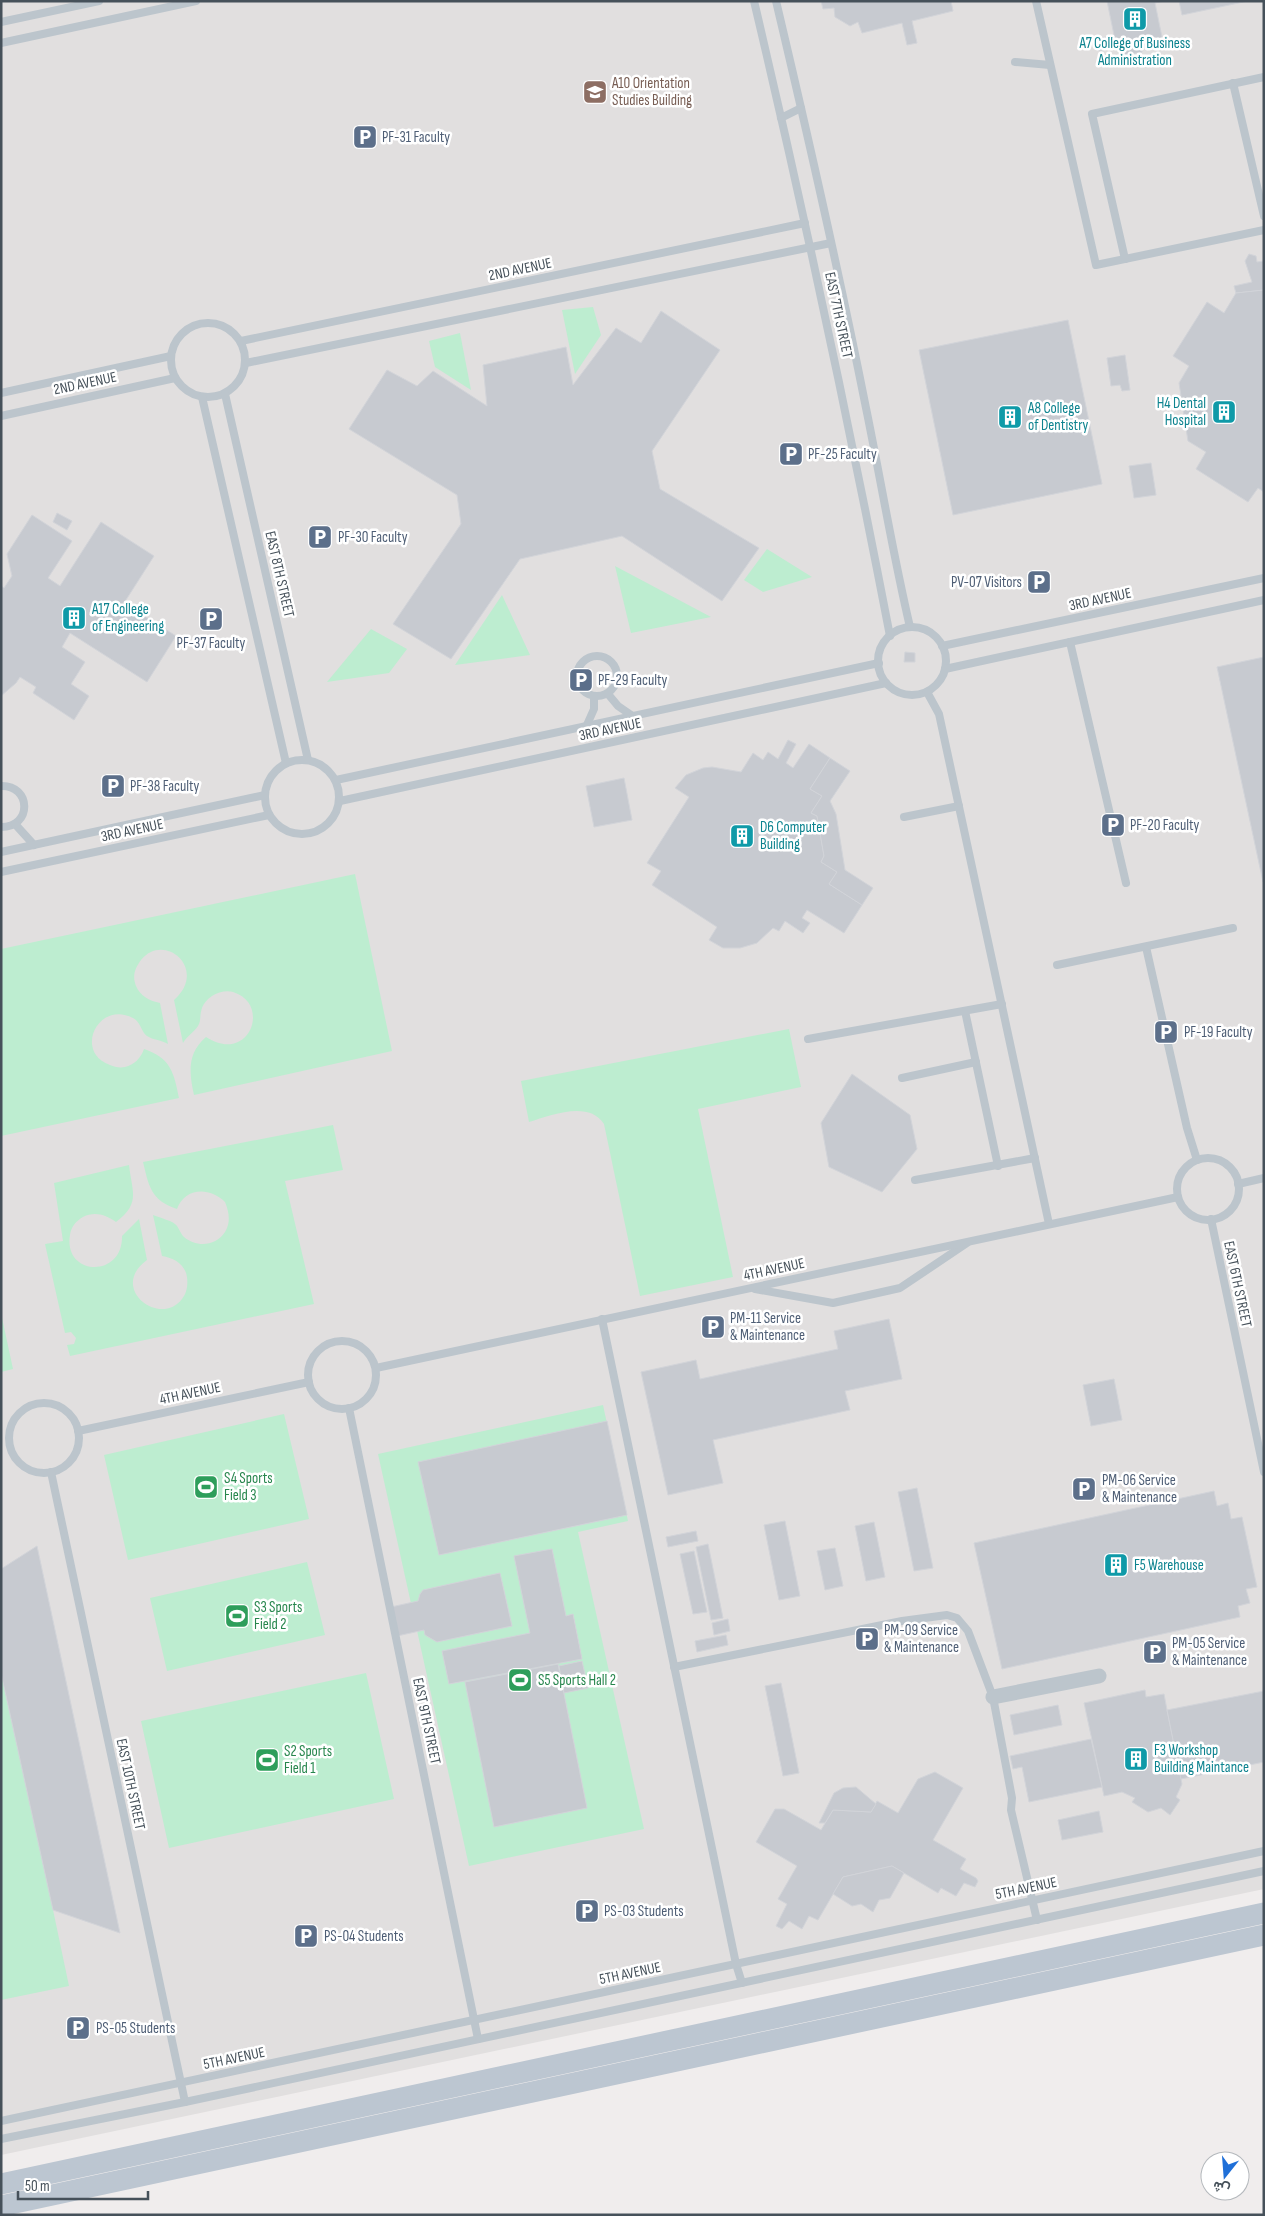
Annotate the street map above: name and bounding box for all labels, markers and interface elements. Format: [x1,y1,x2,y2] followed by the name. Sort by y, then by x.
[1122,6,1148,32] building icon: A7 College of Business Administration
[1079,34,1190,70] place label: A7 College of Business Administration
[611,74,692,110] place label: A10 Orientation Studies Building
[582,79,608,105] school or university icon: A10 Orientation Studies Building
[352,124,378,150] parking icon: PF-31 Faculty
[382,128,450,147] place label: PF-31 Faculty
[487,254,553,285] street label: 2ND AVENUE
[820,270,857,360] street label: EAST 7TH STREET
[52,368,118,399] street label: 2ND AVENUE
[1157,394,1206,430] place label: H4 Dental Hospital
[1027,399,1089,435] place label: A8 College of Dentistry
[1211,399,1237,425] building icon: H4 Dental Hospital
[997,404,1023,430] building icon: A8 College of Dentistry
[778,441,804,467] parking icon: PF-25 Faculty
[808,445,877,464] place label: PF-25 Faculty
[307,524,333,550] parking icon: PF-30 Faculty
[338,528,408,547] place label: PF-30 Faculty
[260,529,299,619] street label: EAST 8TH STREET
[1026,569,1052,595] parking icon: PV-07 Visitors
[951,573,1022,592] place label: PV-07 Visitors
[1067,584,1133,615] street label: 3RD AVENUE
[91,600,164,636] place label: A17 College of Engineering
[61,605,87,631] building icon: A17 College of Engineering
[198,606,224,632] parking icon: PF-37 Faculty
[177,634,246,653] place label: PF-37 Faculty
[568,667,594,693] parking icon: PF-29 Faculty
[598,671,668,690] place label: PF-29 Faculty
[577,714,643,745] street label: 3RD AVENUE
[100,773,126,799] parking icon: PF-38 Faculty
[130,777,200,796] place label: PF-38 Faculty
[1100,812,1126,838] parking icon: PF-20 Faculty
[99,815,165,846] street label: 3RD AVENUE
[1130,816,1200,835] place label: PF-20 Faculty
[760,818,827,854] place label: D6 Computer Building
[729,823,755,849] building icon: D6 Computer Building
[1153,1019,1179,1045] parking icon: PF-19 Faculty
[1184,1023,1253,1042] place label: PF-19 Faculty
[1219,1239,1256,1329] street label: EAST 6TH STREET
[742,1254,806,1285] street label: 4TH AVENUE
[730,1309,805,1345] place label: PM-11 Service & Maintenance
[700,1314,726,1340] parking icon: PM-11 Service & Maintenance
[158,1378,222,1409] street label: 4TH AVENUE
[224,1469,273,1505] place label: S4 Sports Field 3
[1102,1471,1177,1507] place label: PM-06 Service & Maintenance
[193,1474,219,1500] sports icon: S4 Sports Field 3
[1071,1476,1097,1502] parking icon: PM-06 Service & Maintenance
[1103,1552,1129,1578] building icon: F5 Warehouse
[1134,1556,1204,1575] place label: F5 Warehouse
[254,1598,302,1634] place label: S3 Sports Field 2
[224,1603,250,1629] sports icon: S3 Sports Field 2
[884,1621,959,1657] place label: PM-09 Service & Maintenance
[854,1626,880,1652] parking icon: PM-09 Service & Maintenance
[1172,1634,1247,1670] place label: PM-05 Service & Maintenance
[1142,1639,1168,1665] parking icon: PM-05 Service & Maintenance
[507,1667,533,1693] sports icon: S5 Sports Hall 2
[538,1671,616,1690] place label: S5 Sports Hall 2
[408,1676,445,1766] street label: EAST 9TH STREET
[112,1737,149,1831] street label: EAST 10TH STREET
[1154,1741,1249,1777] place label: F3 Workshop Building Maintance
[284,1742,332,1778] place label: S2 Sports Field 1
[1123,1746,1149,1772] building icon: F3 Workshop Building Maintance
[254,1747,280,1773] sports icon: S2 Sports Field 1
[994,1873,1059,1904] street label: 5TH AVENUE
[574,1898,600,1924] parking icon: PS-03 Students
[604,1902,684,1921] place label: PS-03 Students
[293,1923,319,1949] parking icon: PS-04 Students
[324,1927,404,1946] place label: PS-04 Students
[598,1958,663,1989] street label: 5TH AVENUE
[65,2015,91,2041] parking icon: PS-05 Students
[96,2019,175,2038] place label: PS-05 Students
[202,2043,267,2074] street label: 5TH AVENUE
[1200,2151,1250,2201] north arrow
[18,2168,148,2200] scale bar
[25,2177,50,2196] text: 50 m
[1211,2177,1232,2199] text: ش

